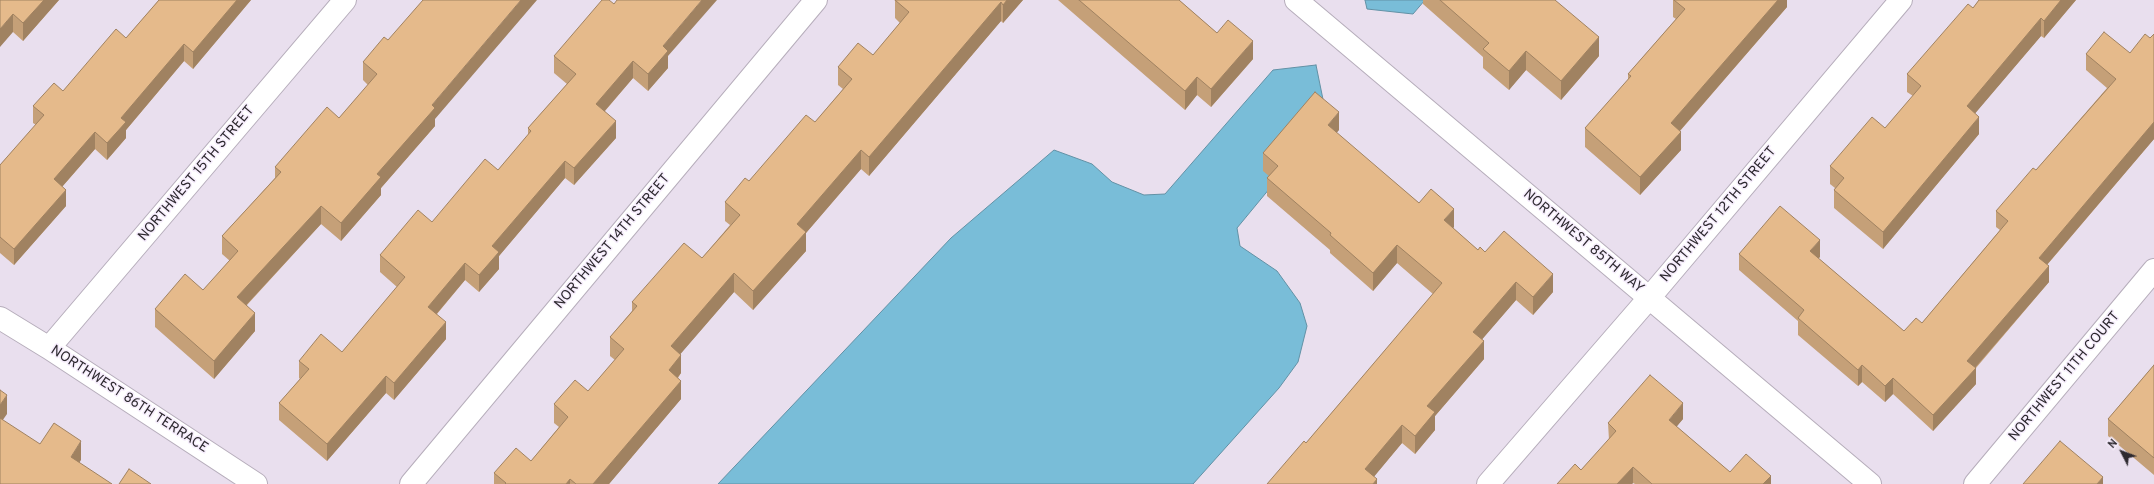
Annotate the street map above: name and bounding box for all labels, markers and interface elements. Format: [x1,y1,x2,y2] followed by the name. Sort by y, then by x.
[135,103,259,245] street label: NORTHWEST 15TH STREET
[1657,144,1781,286] street label: NORTHWEST 12TH STREET
[552,171,674,313] street label: NORTHWEST 14TH STREET
[1519,186,1647,298] street label: NORTHWEST 85TH WAY
[2006,309,2124,445] street label: NORTHWEST 11TH COURT
[47,343,211,457] street label: NORTHWEST 86TH TERRACE
[2102,432,2142,472] north arrow

